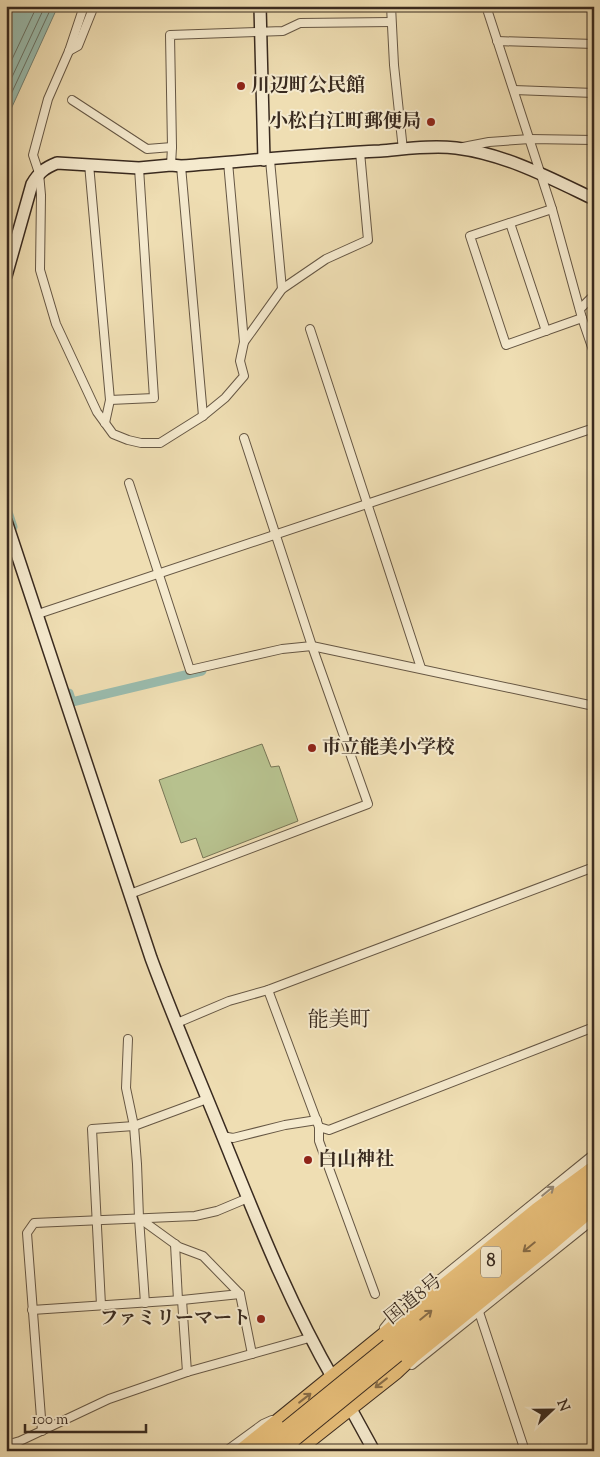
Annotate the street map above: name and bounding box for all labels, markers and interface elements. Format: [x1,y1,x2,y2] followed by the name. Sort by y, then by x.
[251,73,365,100] place label: 川辺町公民館
[235,80,247,92] marker: 川辺町公民館
[269,109,421,136] place label: 小松白江町郵便局
[425,116,437,128] marker: 小松白江町郵便局
[322,735,455,762] place label: 市立能美小学校
[306,742,318,754] marker: 市立能美小学校
[308,1006,371,1036] district label: 能美町
[318,1147,394,1174] place label: 白山神社
[302,1154,314,1166] marker: 白山神社
[541,1186,554,1197] one-way arrow
[523,1242,536,1253] one-way arrow
[481,1246,501,1278] road number: 8
[380,1269,448,1331] street label: 国道8号
[99,1306,251,1333] place label: ファミリーマート
[419,1309,432,1320] one-way arrow
[255,1313,267,1325] marker: ファミリーマート
[375,1378,388,1389] one-way arrow
[528,1384,578,1434] north arrow
[298,1392,311,1403] one-way arrow
[551,1397,574,1415] text: N
[25,1402,146,1434] scale bar
[32,1410,69,1431] text: 100 m

